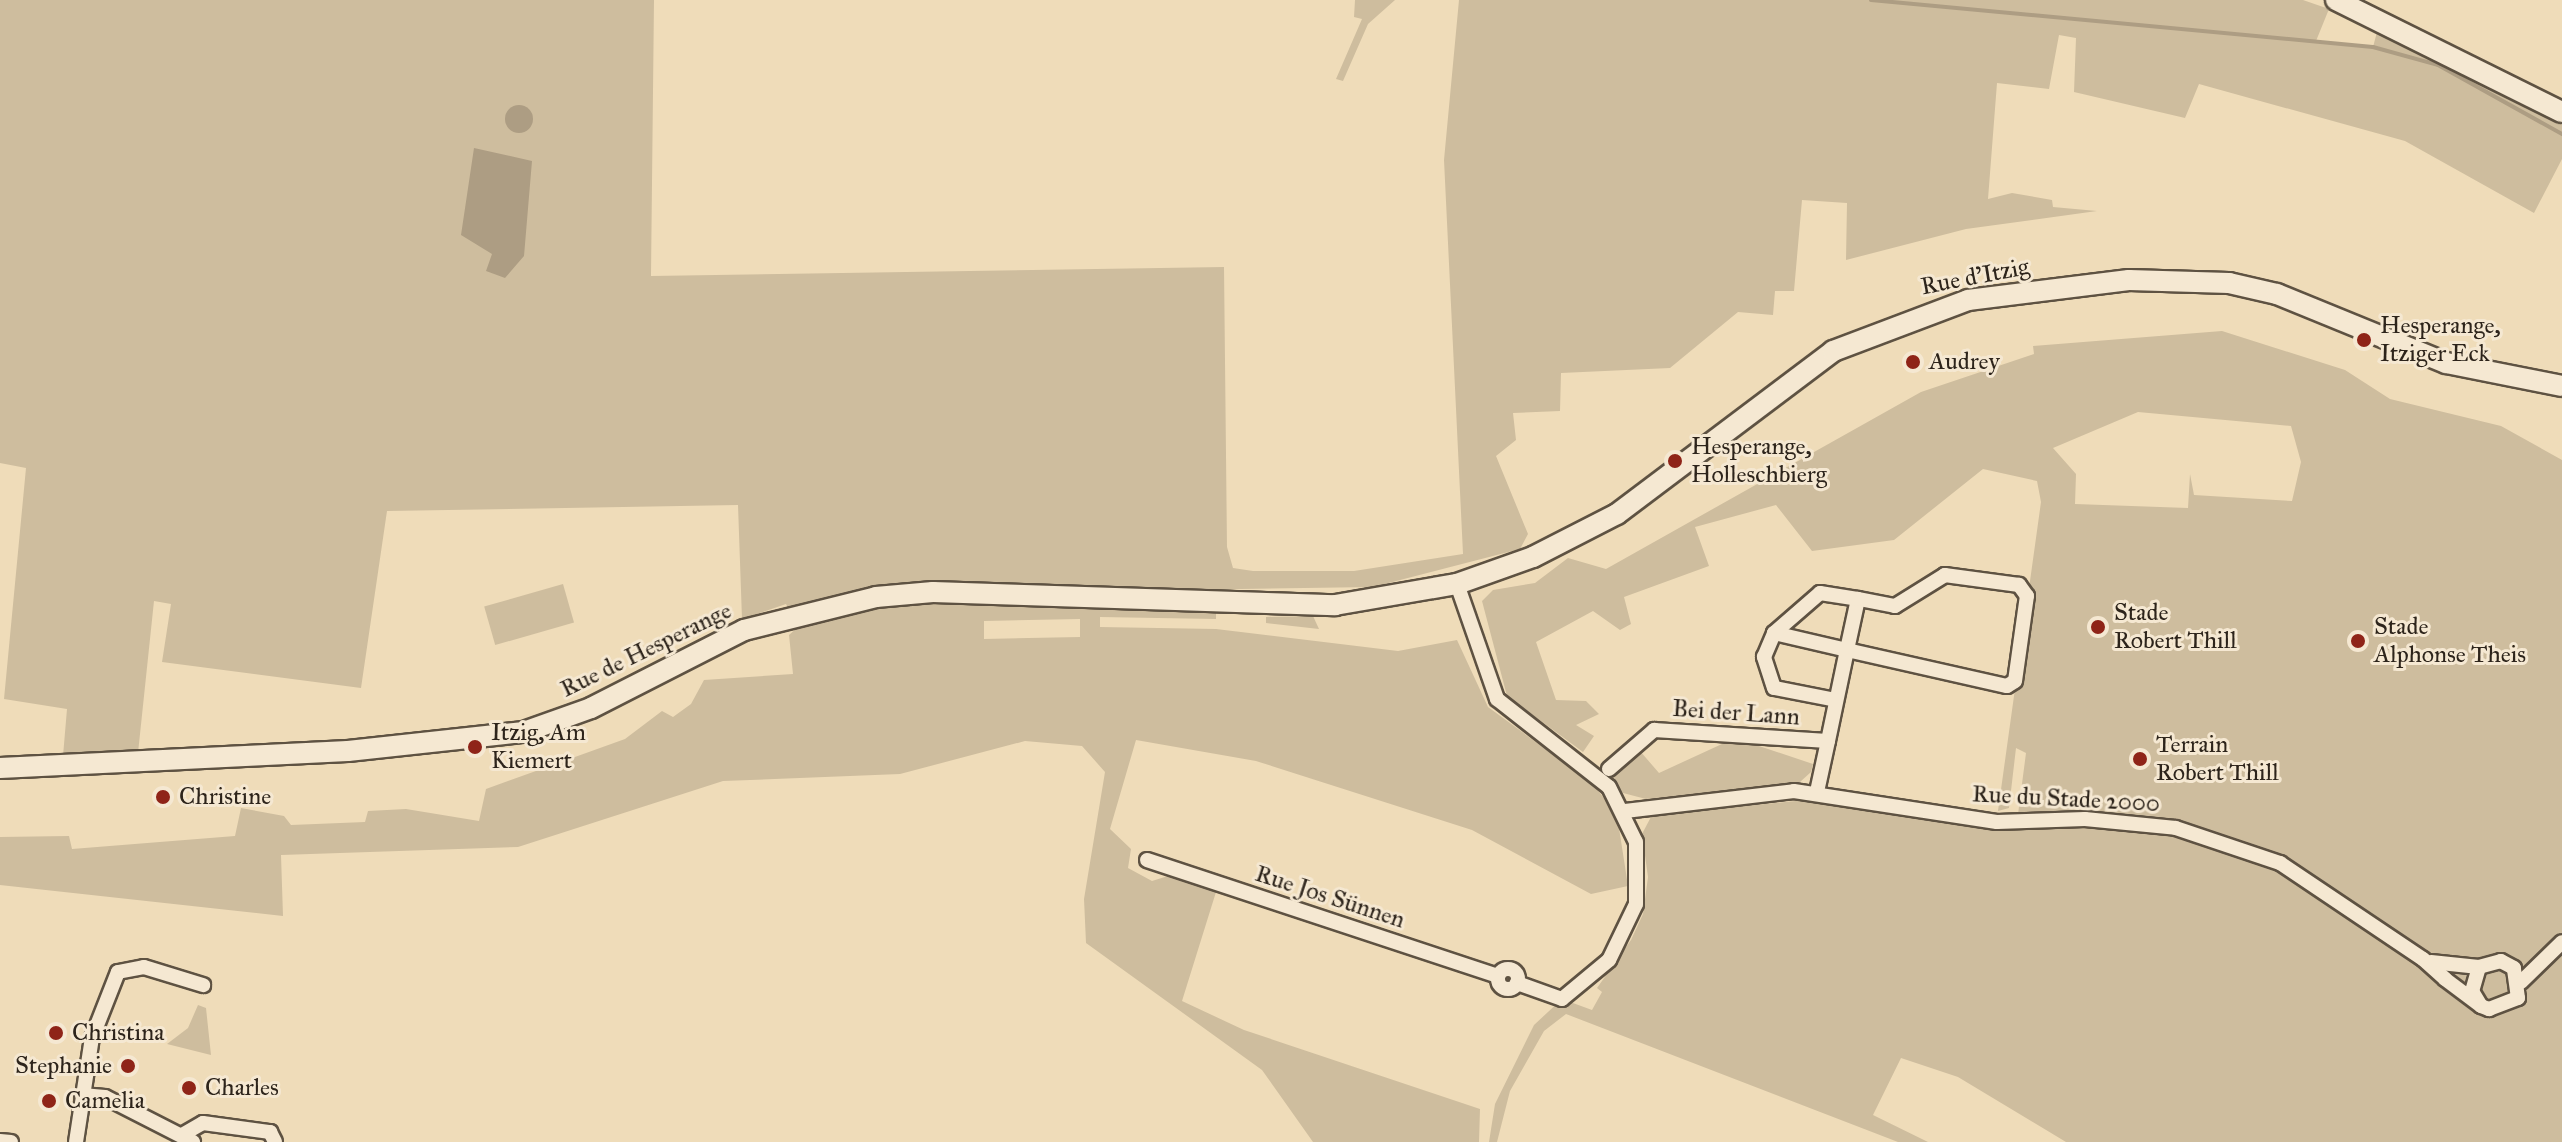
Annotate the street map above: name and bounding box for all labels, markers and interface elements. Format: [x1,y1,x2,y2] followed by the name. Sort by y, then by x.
[1918,252,2032,302] street label: Rue d'Itzig
[2380,312,2501,368] place label: Hesperange, Itziger Eck
[2355,331,2373,349] marker: Hesperange, Itziger Eck
[1929,348,2000,376] place label: Audrey
[1904,353,1922,371] marker: Audrey
[1691,433,1827,489] place label: Hesperange, Holleschbierg
[1666,452,1684,470] marker: Hesperange, Holleschbierg
[556,596,736,704] street label: Rue de Hesperange
[2114,599,2237,655] place label: Stade Robert Thill
[2374,613,2526,669] place label: Stade Alphonse Theis
[2089,618,2107,636] marker: Stade Robert Thill
[2349,632,2367,650] marker: Stade Alphonse Theis
[1671,694,1801,732] street label: Bei der Lann
[491,719,586,775] place label: Itzig, Am Kiemert
[2156,731,2279,787] place label: Terrain Robert Thill
[466,738,484,756] marker: Itzig, Am Kiemert
[2131,750,2149,768] marker: Terrain Robert Thill
[1971,780,2161,818] street label: Rue du Stade 2000
[179,783,271,811] place label: Christine
[154,788,172,806] marker: Christine
[1252,859,1408,935] street label: Rue Jos Sünnen
[72,1019,164,1047] place label: Christina
[47,1024,65,1042] marker: Christina
[15,1052,112,1080] place label: Stephanie
[119,1057,137,1075] marker: Stephanie
[205,1074,279,1102] place label: Charles
[180,1079,198,1097] marker: Charles
[65,1087,145,1115] place label: Camelia
[40,1092,58,1110] marker: Camelia

